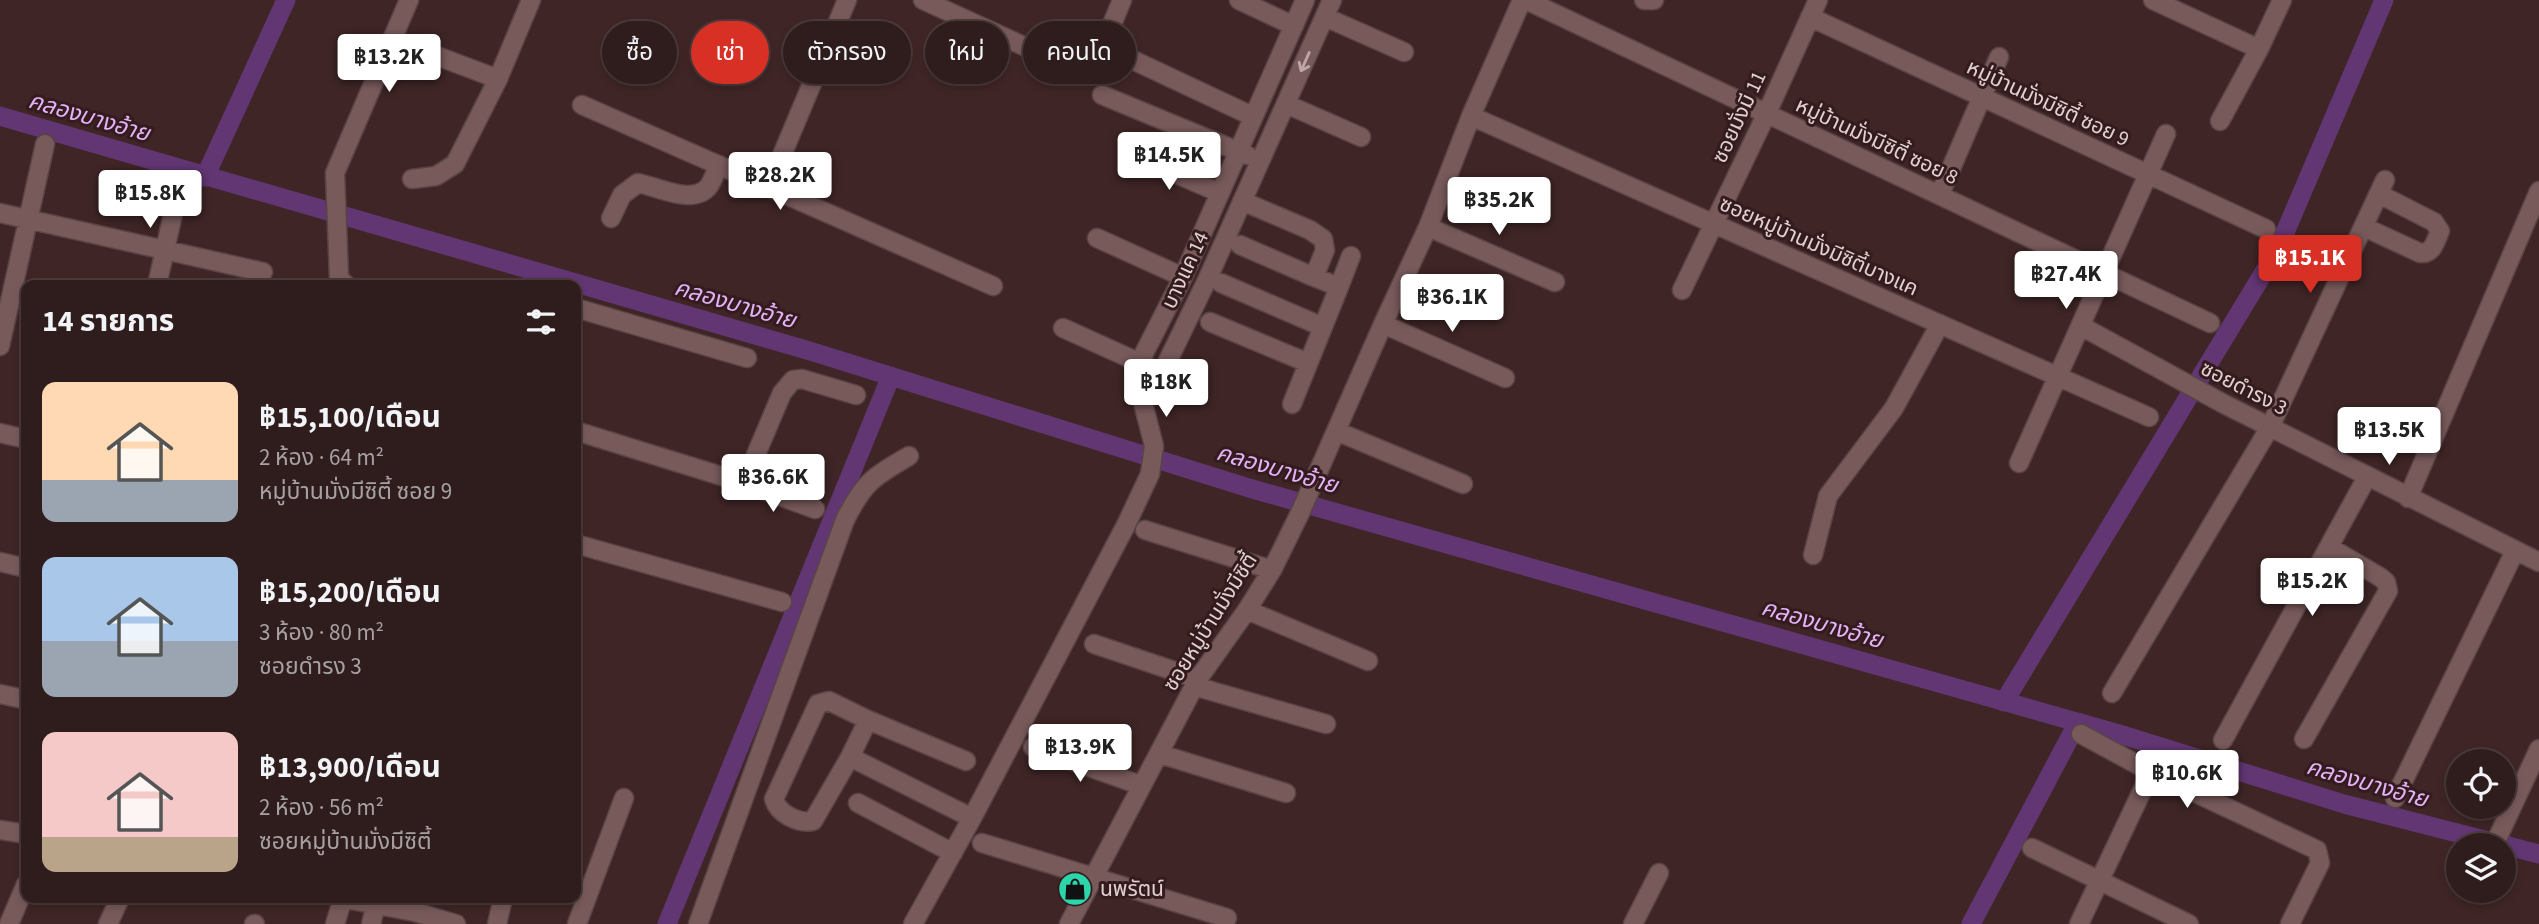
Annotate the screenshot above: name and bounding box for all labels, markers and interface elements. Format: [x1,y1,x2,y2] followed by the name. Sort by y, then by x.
[602,21,677,84] chip: ซื้อ
[691,21,769,84] chip: เช่า
[783,21,911,84] chip: ตัวกรอง
[925,21,1009,84] chip: ใหม่
[1023,21,1136,84] chip: คอนโด
[332,34,446,94] pin: ฿13.2K
[354,40,424,73] text: ฿13.2K
[1297,52,1310,73] one-way arrow
[1962,52,2134,154] street label: หมู่บ้านมั่งมีซิตี้ ซอย 9
[1705,66,1773,168] street label: ซอยมั่งมี 11
[25,84,155,150] water label: คลองบางอ้าย
[1791,90,1963,192] street label: หมู่บ้านมั่งมีซิตี้ ซอย 8
[1112,132,1226,192] pin: ฿14.5K
[1134,138,1204,171] text: ฿14.5K
[723,152,837,212] pin: ฿28.2K
[745,158,815,191] text: ฿28.2K
[93,170,207,230] pin: ฿15.8K
[115,176,185,209] text: ฿15.8K
[1442,177,1556,237] pin: ฿35.2K
[1464,183,1534,216] text: ฿35.2K
[1715,189,1923,303] street label: ซอยหมู่บ้านมั่งมีซิตี้บางแค
[1154,226,1216,314] street label: บางแค 14
[2253,236,2367,295] pin: ฿15.1K
[2275,241,2345,274] text: ฿15.1K
[2009,252,2123,311] pin: ฿27.4K
[2031,257,2101,290] text: ฿27.4K
[671,271,801,337] water label: คลองบางอ้าย
[1395,274,1509,334] pin: ฿36.1K
[1417,280,1487,313] text: ฿36.1K
[42,300,174,343] text: 14 รายการ
[522,303,560,341] icon: filters
[2195,353,2293,423] street label: ซอยดำรง 3
[1125,360,1207,419] pin: ฿18K
[1140,365,1192,398] text: ฿18K
[259,396,441,439] text: ฿15,100/เดือน
[2332,407,2446,467] pin: ฿13.5K
[98,410,182,494] icon: home
[2354,413,2424,446] text: ฿13.5K
[1213,436,1343,502] water label: คลองบางอ้าย
[259,441,384,474] text: 2 ห้อง · 64 m²
[716,454,830,514] pin: ฿36.6K
[738,460,808,493] text: ฿36.6K
[259,475,452,508] text: หมู่บ้านมั่งมีซิตี้ ซอย 9
[1156,547,1264,697] street label: ซอยหมู่บ้านมั่งมีซิตี้
[2255,558,2369,618] pin: ฿15.2K
[2277,564,2347,597] text: ฿15.2K
[259,571,441,614] text: ฿15,200/เดือน
[98,585,182,669] icon: home
[1758,591,1888,657] water label: คลองบางอ้าย
[259,616,384,649] text: 3 ห้อง · 80 m²
[259,650,362,683] text: ซอยดำรง 3
[1023,724,1137,784] pin: ฿13.9K
[1045,730,1115,763] text: ฿13.9K
[259,746,441,789] text: ฿13,900/เดือน
[2446,749,2516,903] map controls
[2446,749,2516,819] button: locate
[2130,750,2244,810] pin: ฿10.6K
[2303,750,2433,816] water label: คลองบางอ้าย
[2152,756,2222,789] text: ฿10.6K
[98,760,182,844] icon: home
[259,791,384,824] text: 2 ห้อง · 56 m²
[259,825,432,858] text: ซอยหมู่บ้านมั่งมีซิตี้
[2446,833,2516,903] button: layers
[1056,870,1094,908] shop icon: นพรัตน์
[1100,874,1164,904] place label: นพรัตน์

